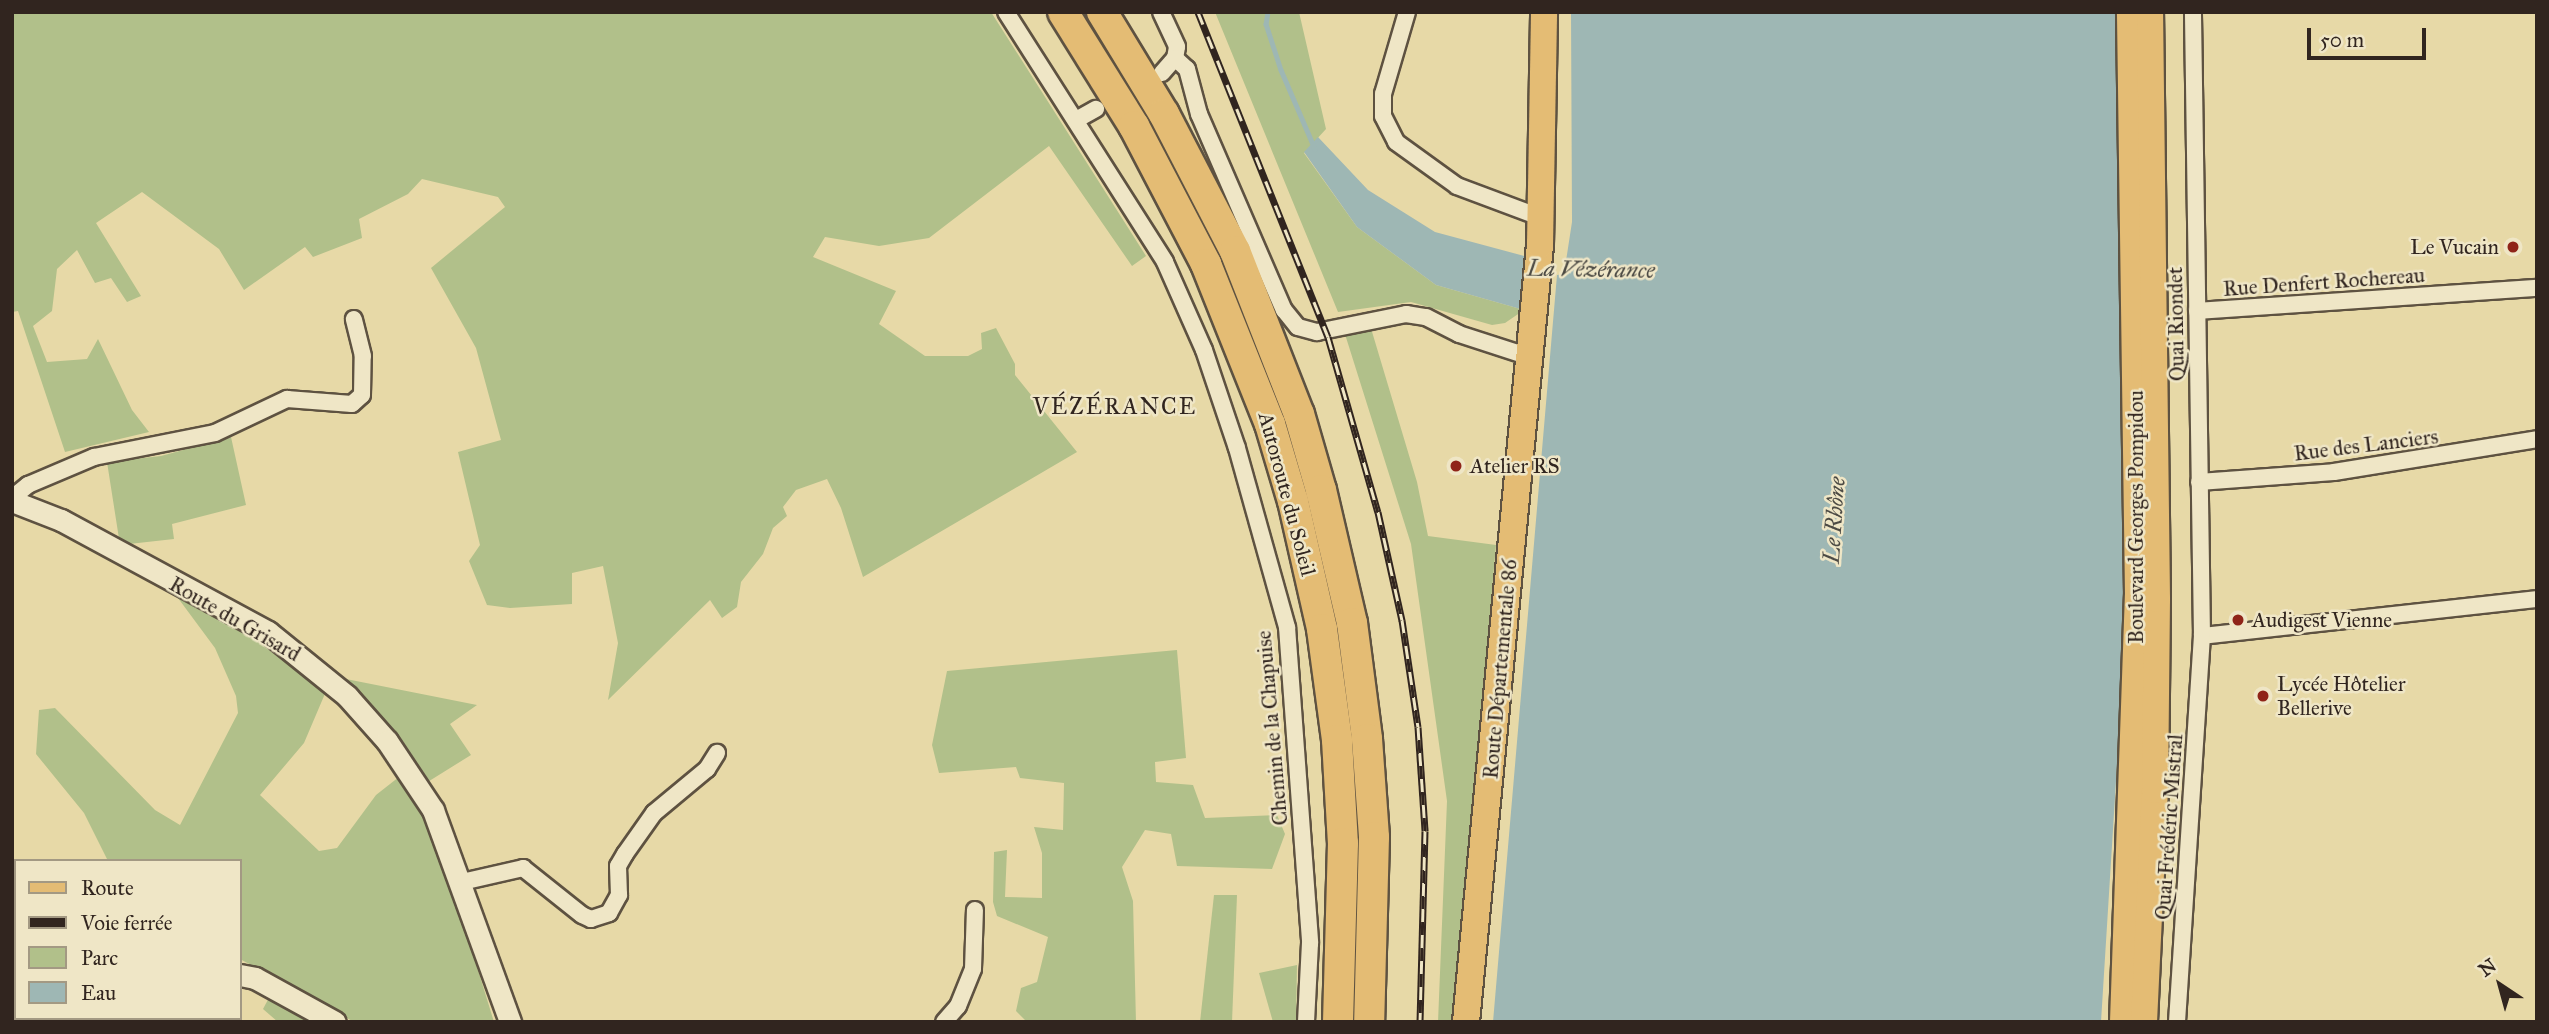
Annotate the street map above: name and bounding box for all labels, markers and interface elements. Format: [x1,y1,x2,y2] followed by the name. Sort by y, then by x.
[2311,14,2430,58] scale bar
[2320,27,2364,53] text: 50 m
[2410,234,2499,260] place label: Le Vucain
[2505,239,2521,255] marker: Le Vucain
[1527,254,1655,284] water label: La Vézérance
[2222,262,2426,302] street label: Rue Denfert Rochereau
[2162,267,2190,381] street label: Quai Riondet
[2123,390,2149,644] street label: Boulevard Georges Pompidou
[1034,392,1196,420] district label: VÉZÉRANCE
[1253,409,1321,579] street label: Autoroute du Soleil
[2292,424,2440,466] street label: Rue des Lanciers
[1470,453,1559,479] place label: Atelier RS
[1448,458,1464,474] marker: Atelier RS
[1817,476,1851,564] water label: Le Rhône
[1478,558,1522,780] street label: Route Départementale 86
[165,571,305,667] street label: Route du Grisard
[2252,607,2392,633] place label: Audigest Vienne
[2230,612,2246,628] marker: Audigest Vienne
[1251,629,1293,827] street label: Chemin de la Chapuise
[2277,671,2406,721] place label: Lycée Hôtelier Bellerive
[2255,688,2271,704] marker: Lycée Hôtelier Bellerive
[2150,733,2188,921] street label: Quai Frédéric Mistral
[14,859,242,1020] legend
[81,875,134,901] text: Route
[81,910,173,936] text: Voie ferrée
[81,945,118,971] text: Parc
[2465,950,2535,1020] north arrow
[2474,954,2501,982] text: N
[81,980,116,1006] text: Eau

